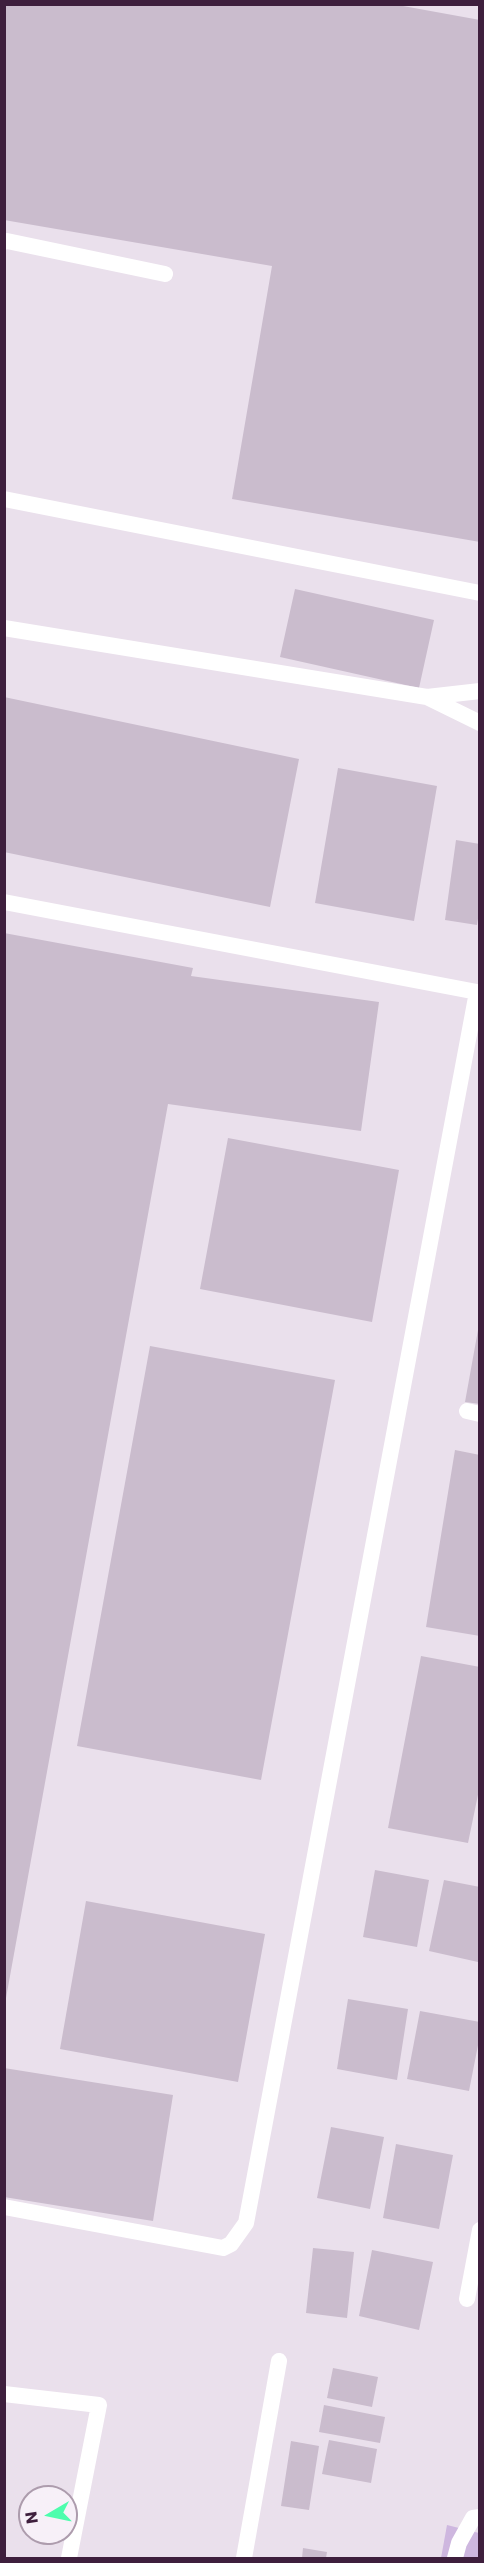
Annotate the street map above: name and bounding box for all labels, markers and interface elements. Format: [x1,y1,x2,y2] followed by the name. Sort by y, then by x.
[18,2485,78,2545] north arrow
[19,2510,44,2525] text: N

